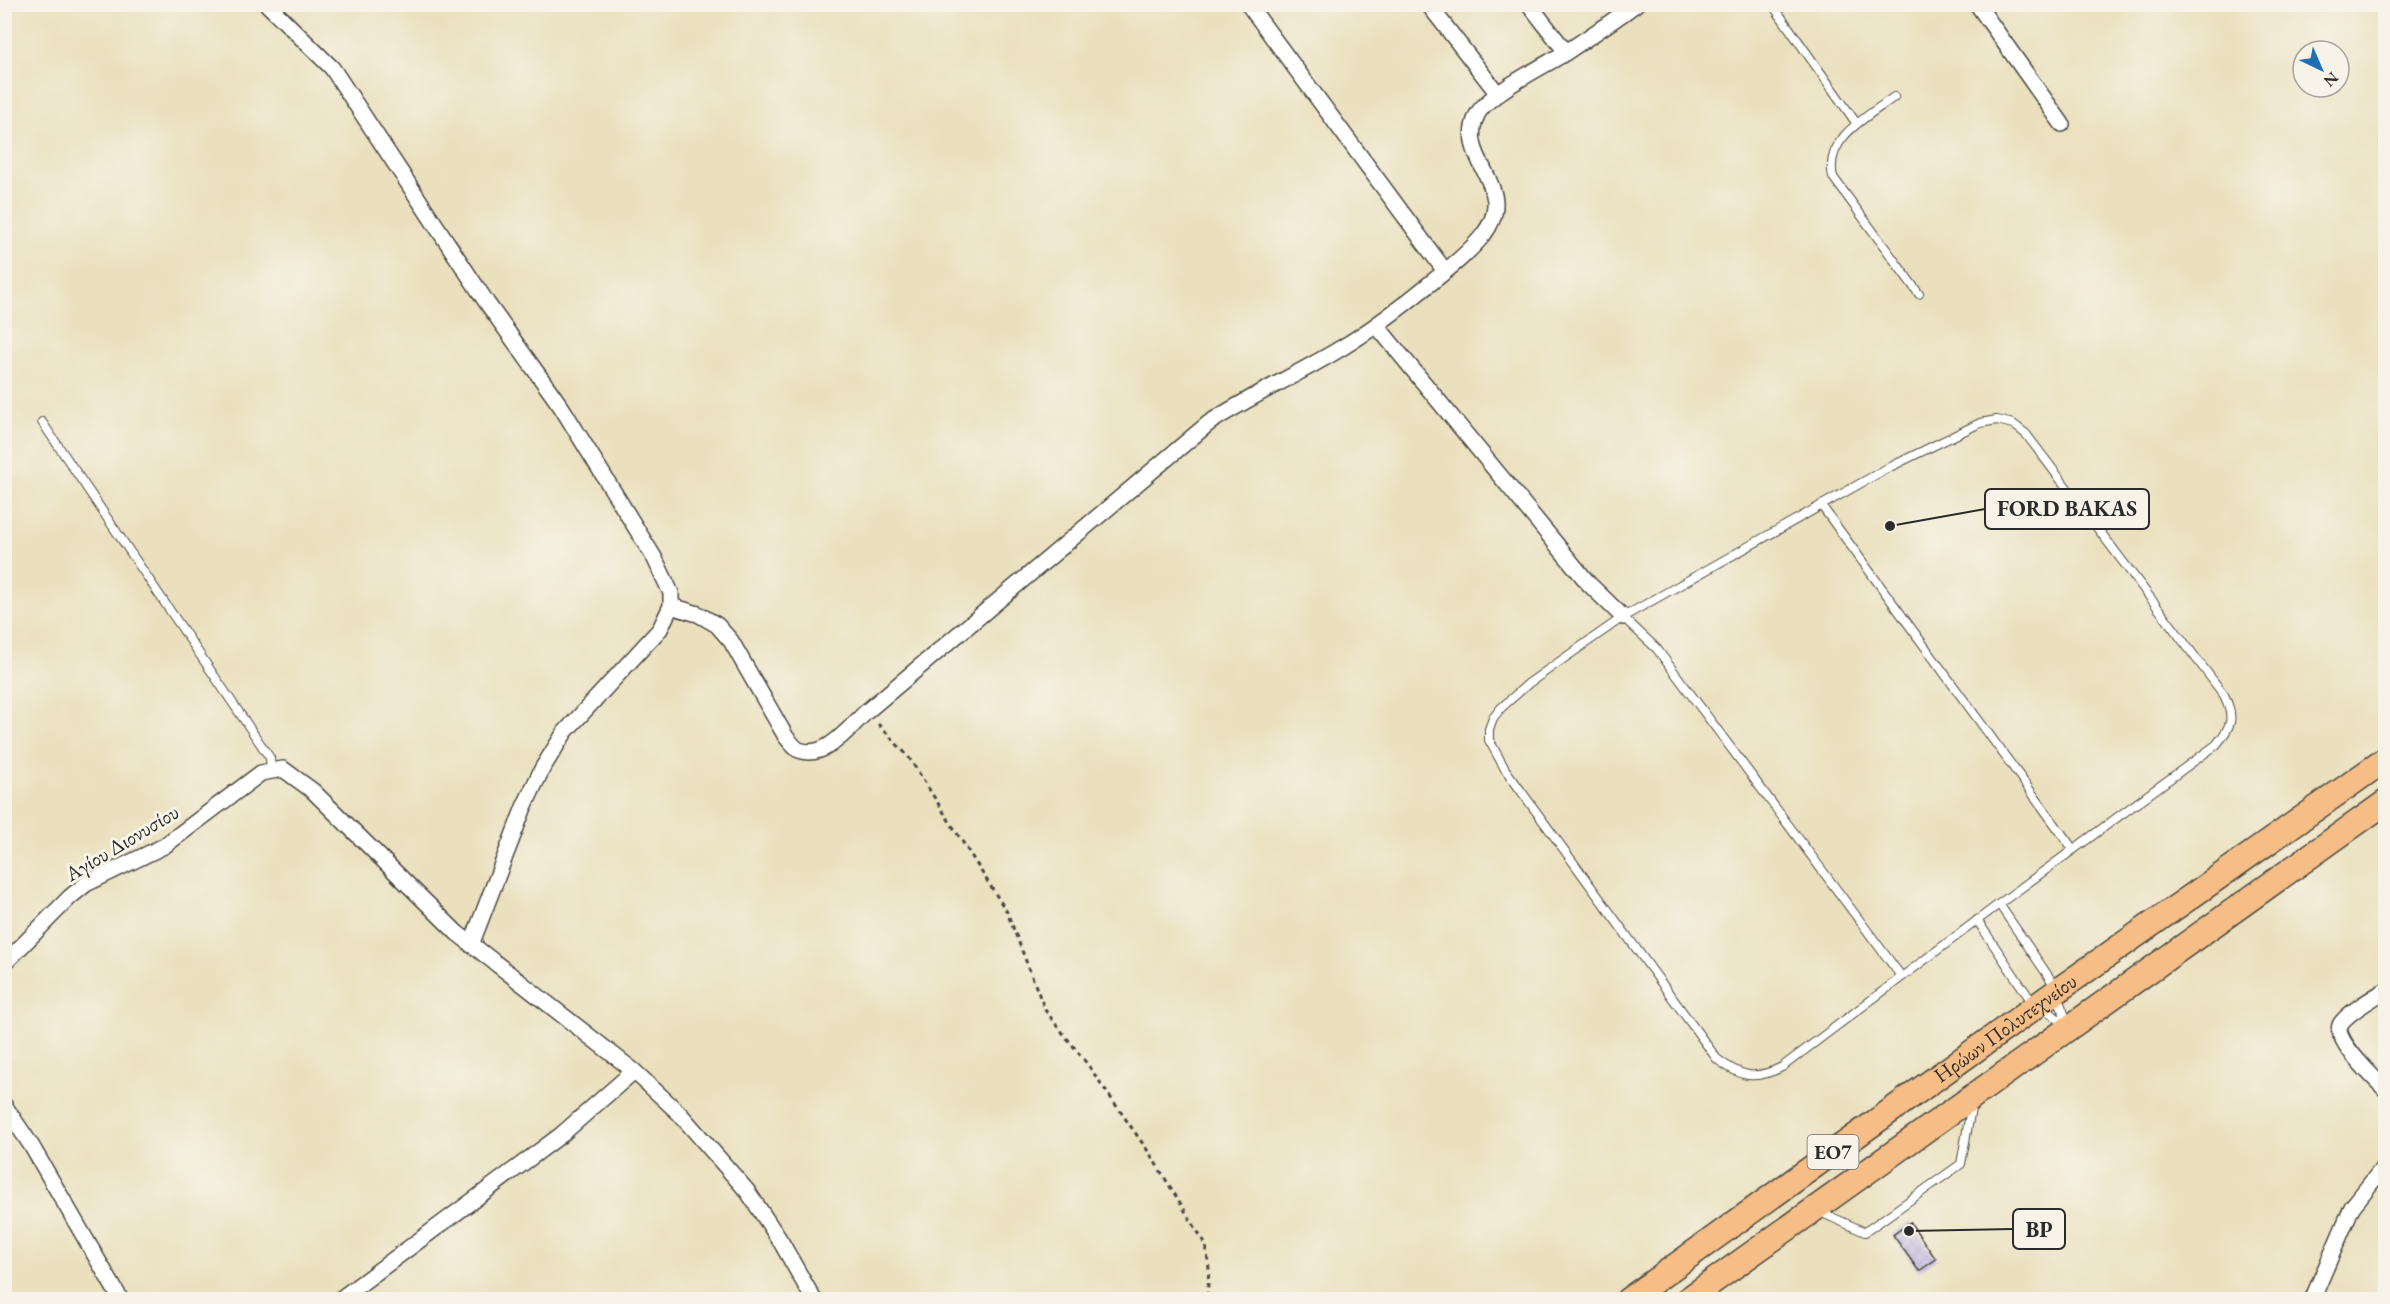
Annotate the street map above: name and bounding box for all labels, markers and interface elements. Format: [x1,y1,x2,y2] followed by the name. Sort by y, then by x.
[2291,39,2351,99] north arrow
[2319,67,2343,92] text: N
[1985,489,2149,529] callout: FORD BAKAS
[1997,494,2137,523] text: FORD BAKAS
[59,798,184,888] street label: Αγίου Διονυσίου
[1928,967,2082,1088] street label: Ηρώων Πολυτεχνείου
[1808,1135,1858,1169] road number: ΕΟ7
[2013,1209,2065,1249] callout: BP
[2025,1215,2053,1244] text: BP

